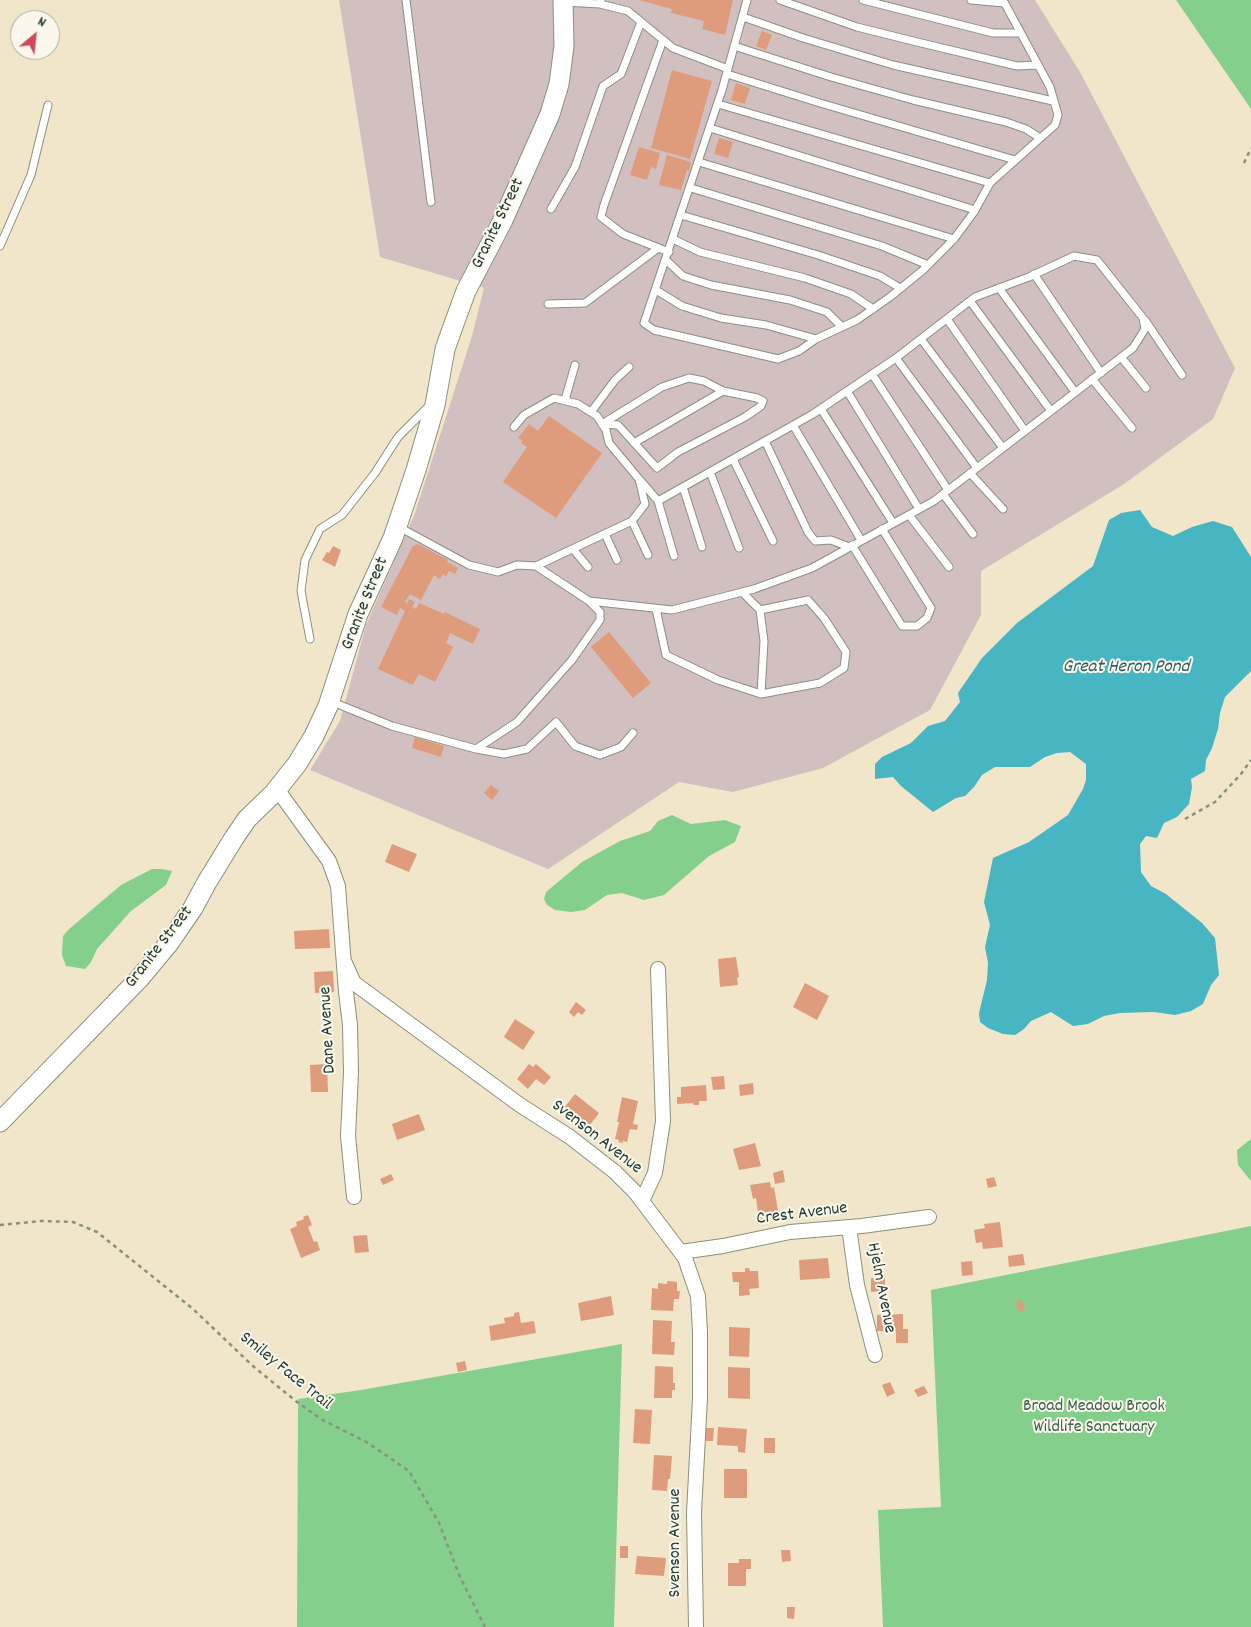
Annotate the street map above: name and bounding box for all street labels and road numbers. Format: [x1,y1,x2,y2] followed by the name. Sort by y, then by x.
[468,175,530,273] street label: Granite Street
[338,554,394,654] street label: Granite Street
[121,903,199,993] street label: Granite Street
[316,986,342,1074] street label: Dane Avenue
[546,1096,646,1180] street label: Svenson Avenue
[755,1199,849,1231] street label: Crest Avenue
[861,1241,899,1335] street label: Hjelm Avenue
[234,1328,336,1416] street label: Smiley Face Trail
[666,1489,688,1597] street label: Svenson Avenue

